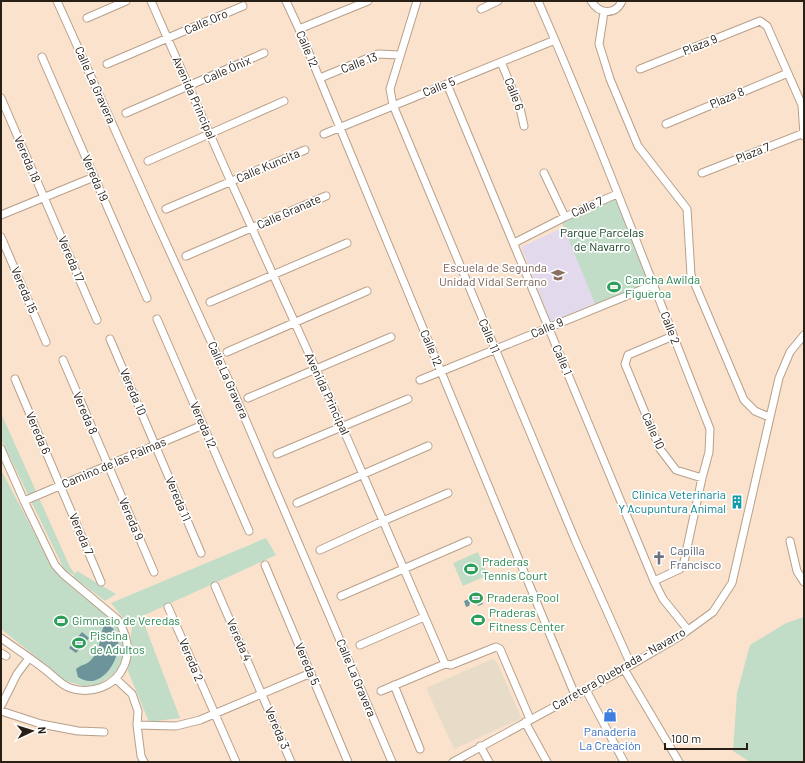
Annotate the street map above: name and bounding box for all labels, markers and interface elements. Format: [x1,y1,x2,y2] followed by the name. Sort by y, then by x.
[182,6,230,37] street label: Calle Oro
[294,28,322,69] street label: Calle 12
[680,31,719,57] street label: Plaza 9
[73,44,119,125] street label: Calle La Gravera
[338,49,379,75] street label: Calle 13
[201,52,253,86] street label: Calle Ónix
[170,54,219,141] street label: Avenida Principal
[420,73,457,99] street label: Calle 5
[502,75,528,112] street label: Calle 6
[707,84,746,111] street label: Plaza 8
[12,133,44,184] street label: Vereda 18
[734,139,772,165] street label: Plaza 7
[234,145,301,185] street label: Calle Kuncita
[80,152,112,203] street label: Vereda 19
[254,191,323,231] street label: Calle Granate
[569,193,605,219] street label: Calle 7
[560,225,644,253] park label: Parque Parcelas de Navarro
[56,234,88,284] street label: Vereda 17
[439,260,547,288] place label: Escuela de Segunda Unidad Vidal Serrano
[9,264,41,315] street label: Vereda 15
[550,267,566,283] school or university icon: Escuela de Segunda Unidad Vidal Serrano
[625,272,700,300] place label: Cancha Awilda Figueroa
[606,279,622,295] sports icon: Cancha Awilda Figueroa
[658,309,684,346] street label: Calle 2
[528,314,565,340] street label: Calle 9
[476,316,503,355] street label: Calle 11
[418,327,446,368] street label: Calle 12
[206,339,252,420] street label: Calle La Gravera
[550,342,576,377] street label: Calle 1
[303,350,353,437] street label: Avenida Principal
[118,366,150,417] street label: Vereda 10
[71,389,101,436] street label: Vereda 8
[188,399,220,450] street label: Vereda 12
[24,409,54,456] street label: Vereda 6
[640,410,668,451] street label: Calle 10
[59,434,168,490] street label: Camino de las Palmas
[163,474,195,523] street label: Vereda 11
[618,487,726,515] place label: Clinica Veterinaria Y Acupuntura Animal
[729,494,745,510] building icon: Clinica Veterinaria Y Acupuntura Animal
[117,495,147,542] street label: Vereda 9
[67,510,97,557] street label: Vereda 7
[670,543,721,571] place label: Capilla Francisco
[651,550,667,566] church icon: Capilla Francisco
[482,554,548,582] place label: Praderas Tennis Court
[463,561,479,577] sports icon: Praderas Tennis Court
[468,590,484,606] sports icon: Praderas Pool
[487,590,559,604] place label: Praderas Pool
[489,605,565,633] place label: Praderas Fitness Center
[470,612,486,628] sports icon: Praderas Fitness Center
[53,613,69,629] sports icon: Gimnasio de Veredas
[72,613,180,627] place label: Gimnasio de Veredas
[224,616,256,663] street label: Vereda 4
[549,624,688,712] street label: Carretera Quebrada - Navarro
[90,628,145,656] place label: Piscina de Adultos
[71,635,87,651] sports icon: Piscina de Adultos
[177,636,207,683] street label: Vereda 2
[334,637,380,719] street label: Calle La Gravera
[293,640,323,687] street label: Vereda 5
[263,704,293,751] street label: Vereda 3
[602,707,618,723] shop icon: Panaderia La Creación
[12,711,52,751] north arrow
[579,724,641,752] place label: Panaderia La Creación
[665,725,747,751] scale bar
[36,726,49,734] text: N
[671,731,701,745] text: 100 m

